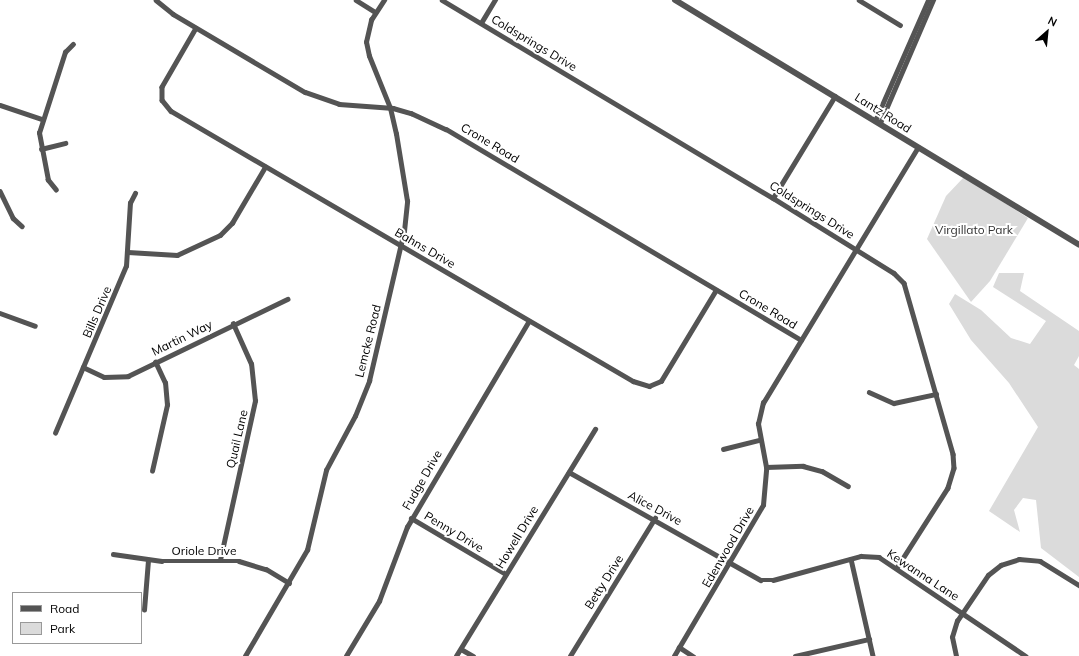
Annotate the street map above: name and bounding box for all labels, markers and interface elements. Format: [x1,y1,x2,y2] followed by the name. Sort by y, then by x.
[489,12,579,74] street label: Coldsprings Drive
[1027,12,1067,52] north arrow
[1046,13,1059,29] text: N
[852,90,914,136] street label: Lantz Road
[458,120,522,166] street label: Crone Road
[767,178,857,242] street label: Coldsprings Drive
[935,223,1013,237] park label: Virgillato Park
[392,225,458,271] street label: Bahns Drive
[80,284,114,340] street label: Bills Drive
[736,286,800,332] street label: Crone Road
[352,303,384,379] street label: Lemcke Road
[149,317,215,359] street label: Martin Way
[223,408,251,470] street label: Quail Lane
[399,448,445,512] street label: Fudge Drive
[626,488,684,528] street label: Alice Drive
[493,503,541,571] street label: Howell Drive
[699,504,757,590] street label: Edenwood Drive
[422,509,486,555] street label: Penny Drive
[172,544,236,558] street label: Oriole Drive
[884,546,962,604] street label: Kewanna Lane
[582,552,626,612] street label: Betty Drive
[12,592,142,644] legend
[50,601,79,616] text: Road
[50,621,75,636] text: Park

